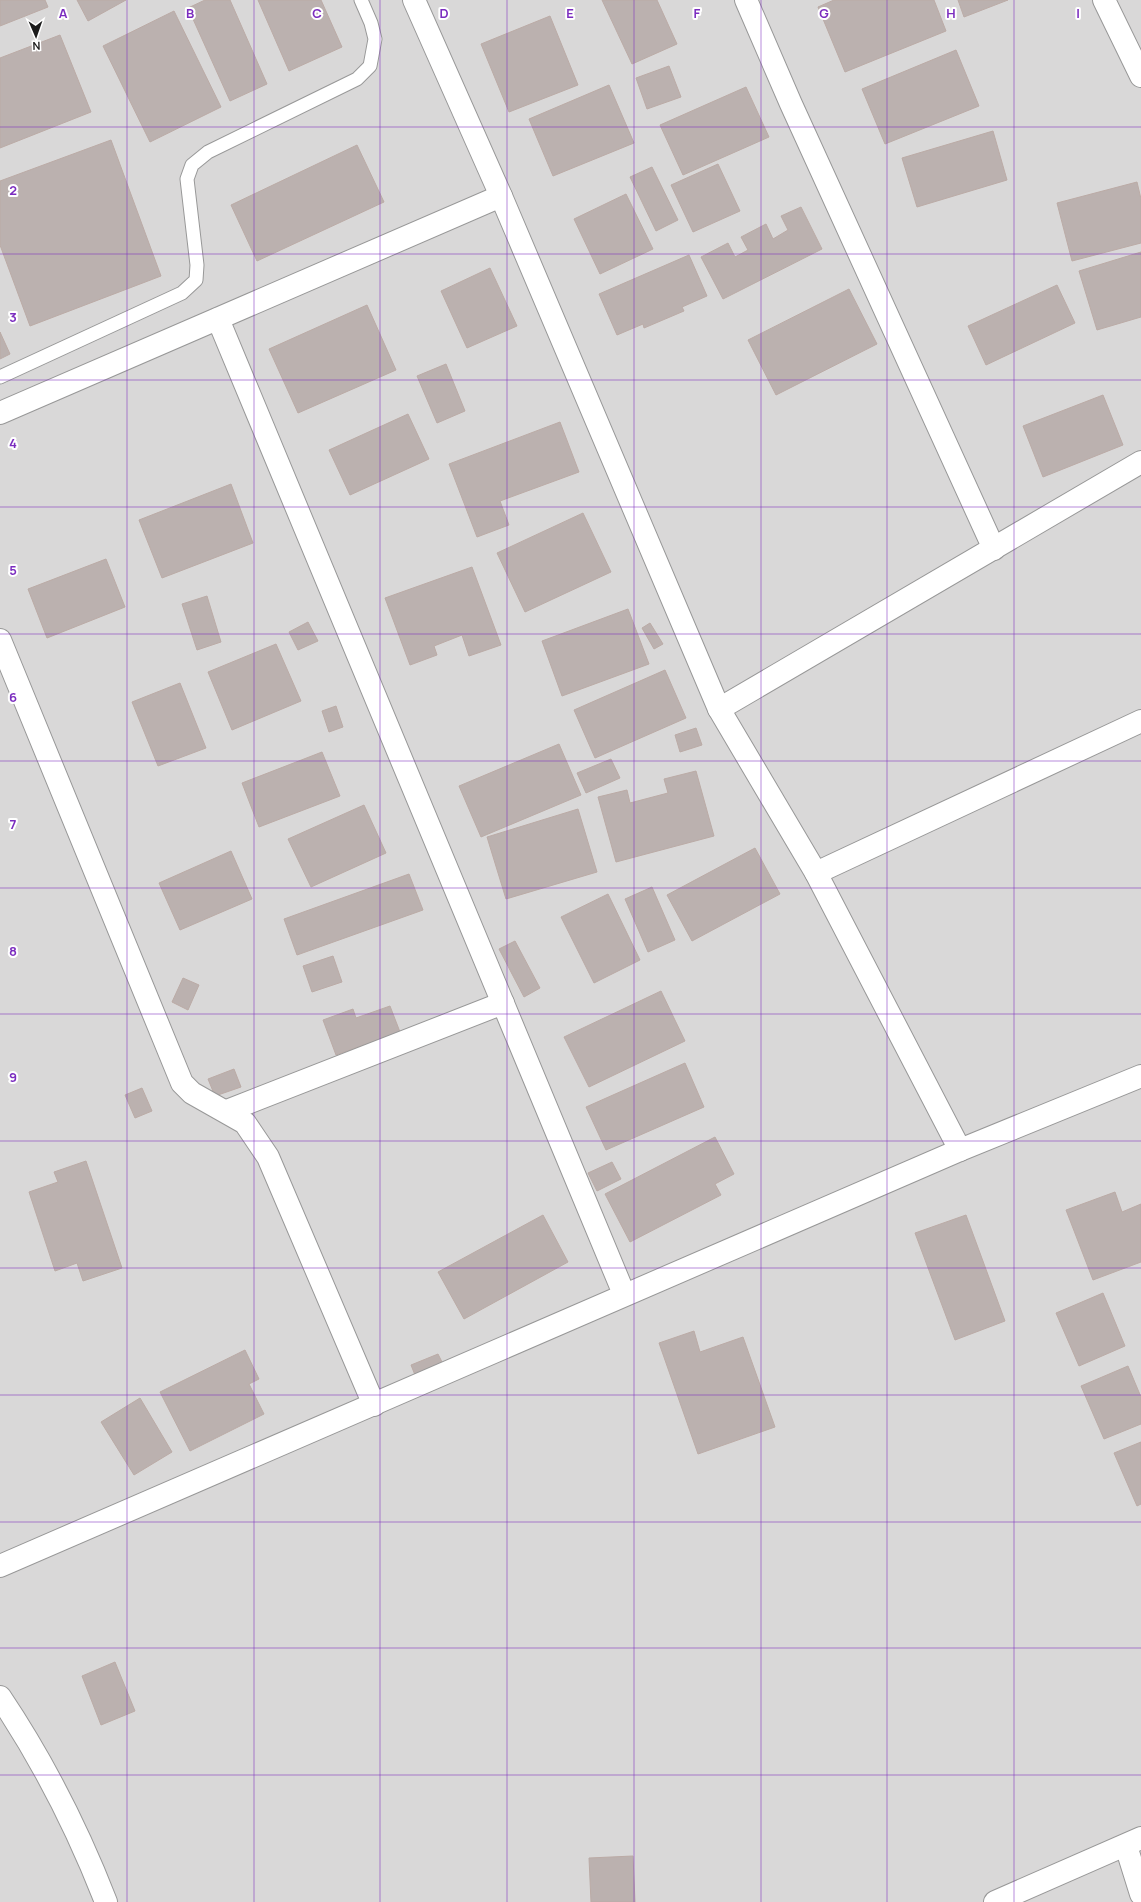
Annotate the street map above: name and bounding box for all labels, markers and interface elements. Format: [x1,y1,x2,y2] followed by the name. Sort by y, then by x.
[59,4,68,22] text: A
[186,4,194,22] text: B
[312,4,322,22] text: C
[439,4,449,22] text: D
[566,4,574,22] text: E
[694,4,701,22] text: F
[819,4,829,22] text: G
[946,4,956,22] text: H
[1076,4,1080,22] text: I
[16,16,56,56] north arrow
[32,39,41,54] text: N
[9,181,17,199] text: 2
[9,308,17,326] text: 3
[9,434,17,452] text: 4
[9,561,17,579] text: 5
[9,688,17,706] text: 6
[10,815,17,833] text: 7
[9,942,17,960] text: 8
[9,1068,17,1086] text: 9

